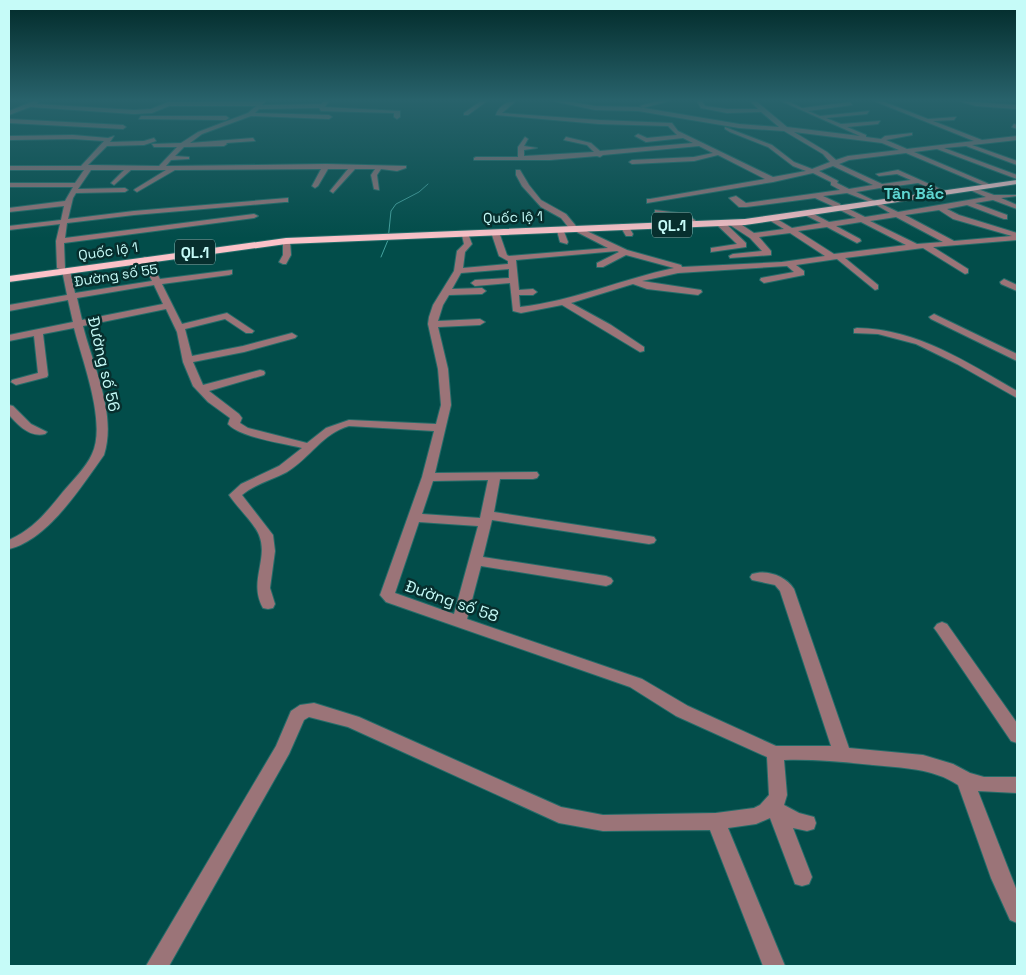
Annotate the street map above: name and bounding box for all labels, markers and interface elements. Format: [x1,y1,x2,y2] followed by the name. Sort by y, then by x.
[884,183,944,204] district label: Tân Bắc
[483,207,543,227] street label: Quốc lộ 1
[652,212,692,238] road number: QL.1
[77,238,139,264] street label: Quốc lộ 1
[175,240,215,264] road number: QL.1
[73,259,159,291] street label: Đường số 55
[83,314,125,414] street label: Đường số 56
[403,575,501,627] street label: Đường số 58

